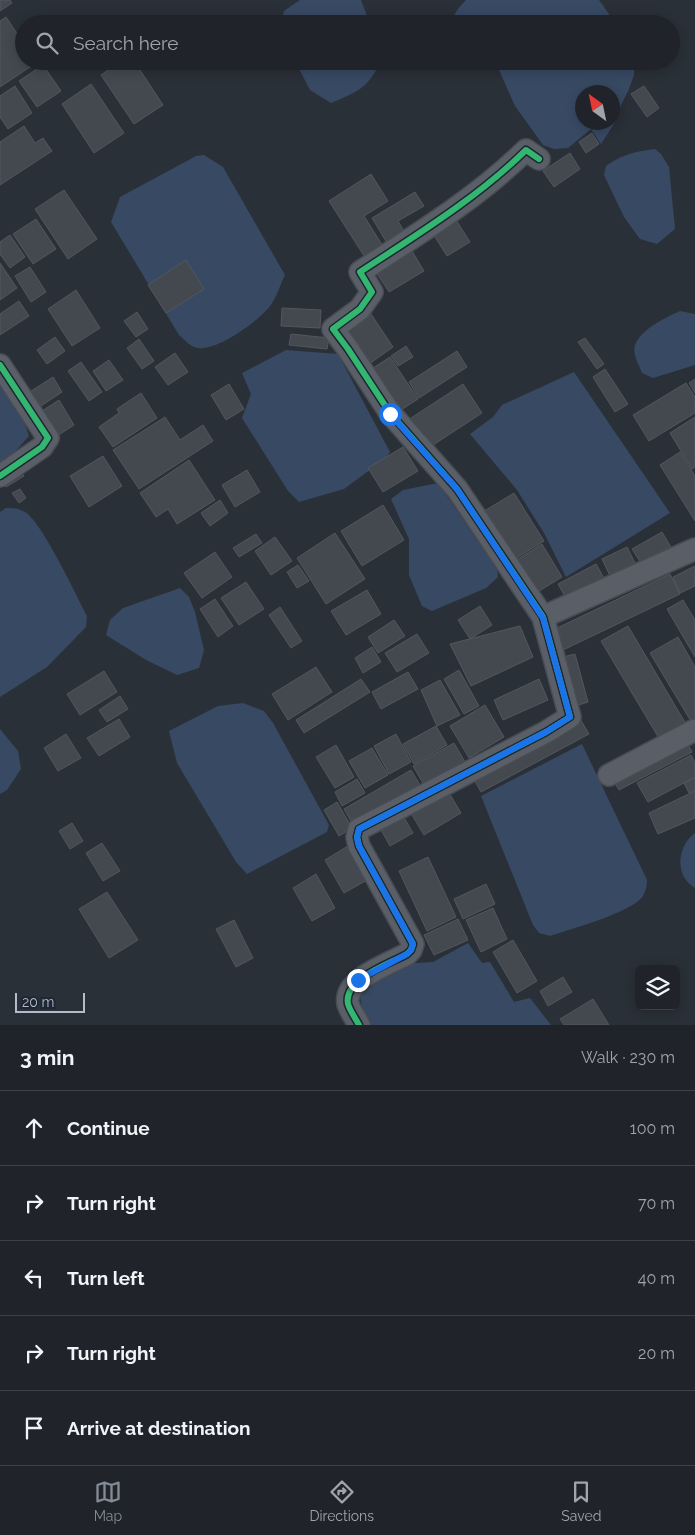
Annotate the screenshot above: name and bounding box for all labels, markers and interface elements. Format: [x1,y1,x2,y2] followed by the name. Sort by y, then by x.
[15,15,680,70] search box
[33,29,61,57] icon: search
[73,32,179,54] text: Search here
[575,85,620,130] north arrow
[379,403,402,426] route start
[635,965,680,1010] map controls
[635,965,680,1010] button: layers
[347,969,370,992] route end
[15,990,85,1013] scale bar
[22,994,54,1010] text: 20 m
[20,1045,74,1070] text: 3 min
[581,1048,675,1067] text: Walk · 230 m
[20,1114,48,1142] icon: ahead
[67,1117,150,1139] text: Continue
[630,1119,675,1138] text: 100 m
[20,1189,48,1217] icon: right
[67,1192,156,1214] text: Turn right
[638,1194,675,1213] text: 70 m
[20,1264,48,1292] icon: left
[67,1267,144,1289] text: Turn left
[638,1269,675,1288] text: 40 m
[20,1339,48,1367] icon: right
[67,1342,156,1364] text: Turn right
[638,1344,675,1363] text: 20 m
[20,1414,48,1442] icon: arrive
[67,1417,251,1439] text: Arrive at destination
[94,1478,122,1524] tab: Map
[309,1478,374,1524] tab: Directions
[561,1478,601,1524] tab: Saved

